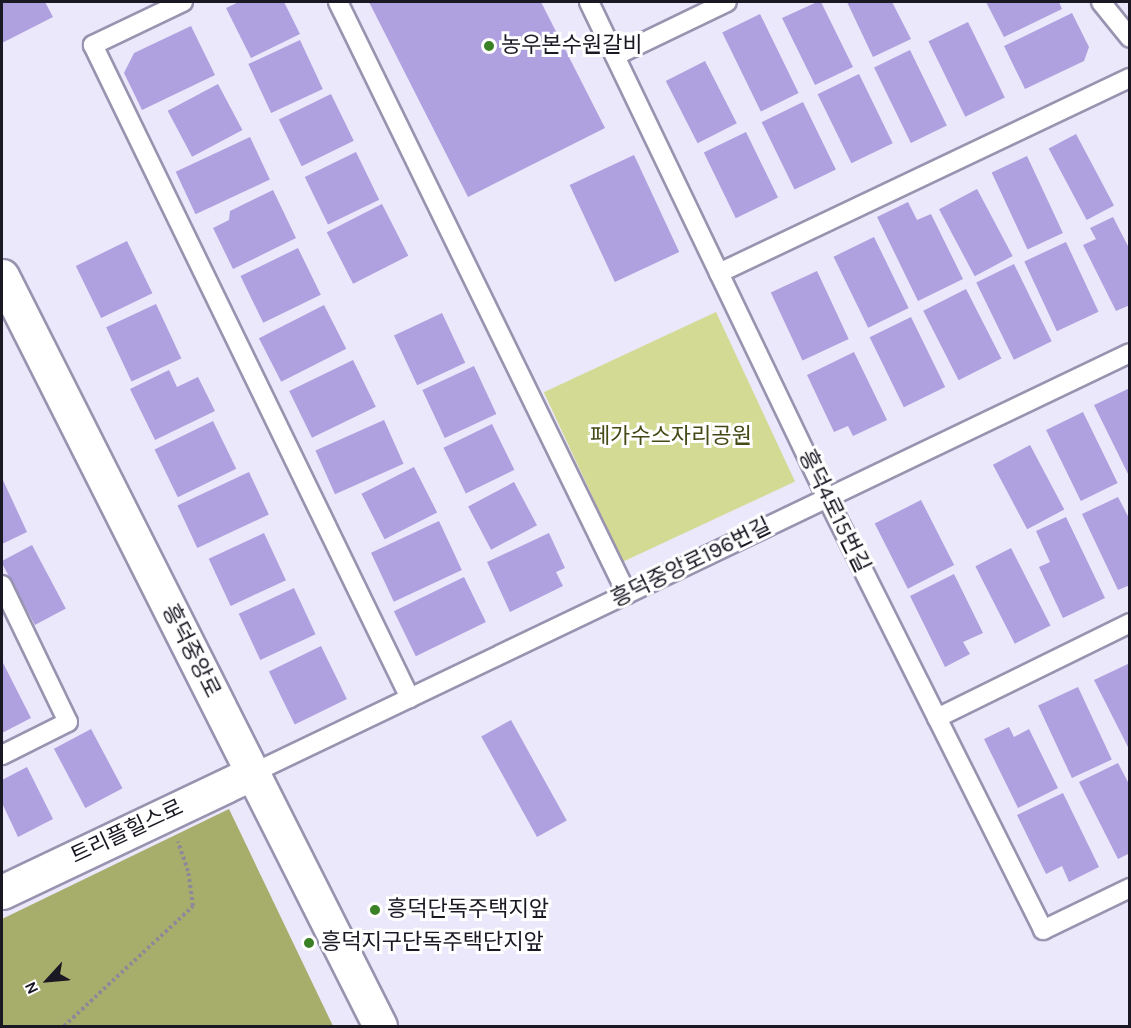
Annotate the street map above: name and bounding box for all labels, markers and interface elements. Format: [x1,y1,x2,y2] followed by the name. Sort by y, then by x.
[501,33,643,59] place label: 농우본수원갈비
[482,39,496,53] marker: 농우본수원갈비
[590,424,752,450] park label: 페가수스자리공원
[793,445,875,577] street label: 흥덕4로15번길
[607,513,775,613] street label: 흥덕중앙로196번길
[156,600,226,702] street label: 흥덕중앙로
[66,794,188,870] street label: 트리플힐스로
[387,897,549,923] place label: 흥덕단독주택지앞
[368,903,382,917] marker: 흥덕단독주택지앞
[321,930,544,956] place label: 흥덕지구단독주택단지앞
[302,936,316,950] marker: 흥덕지구단독주택단지앞
[18,950,78,1010] north arrow
[20,979,42,997] text: N

